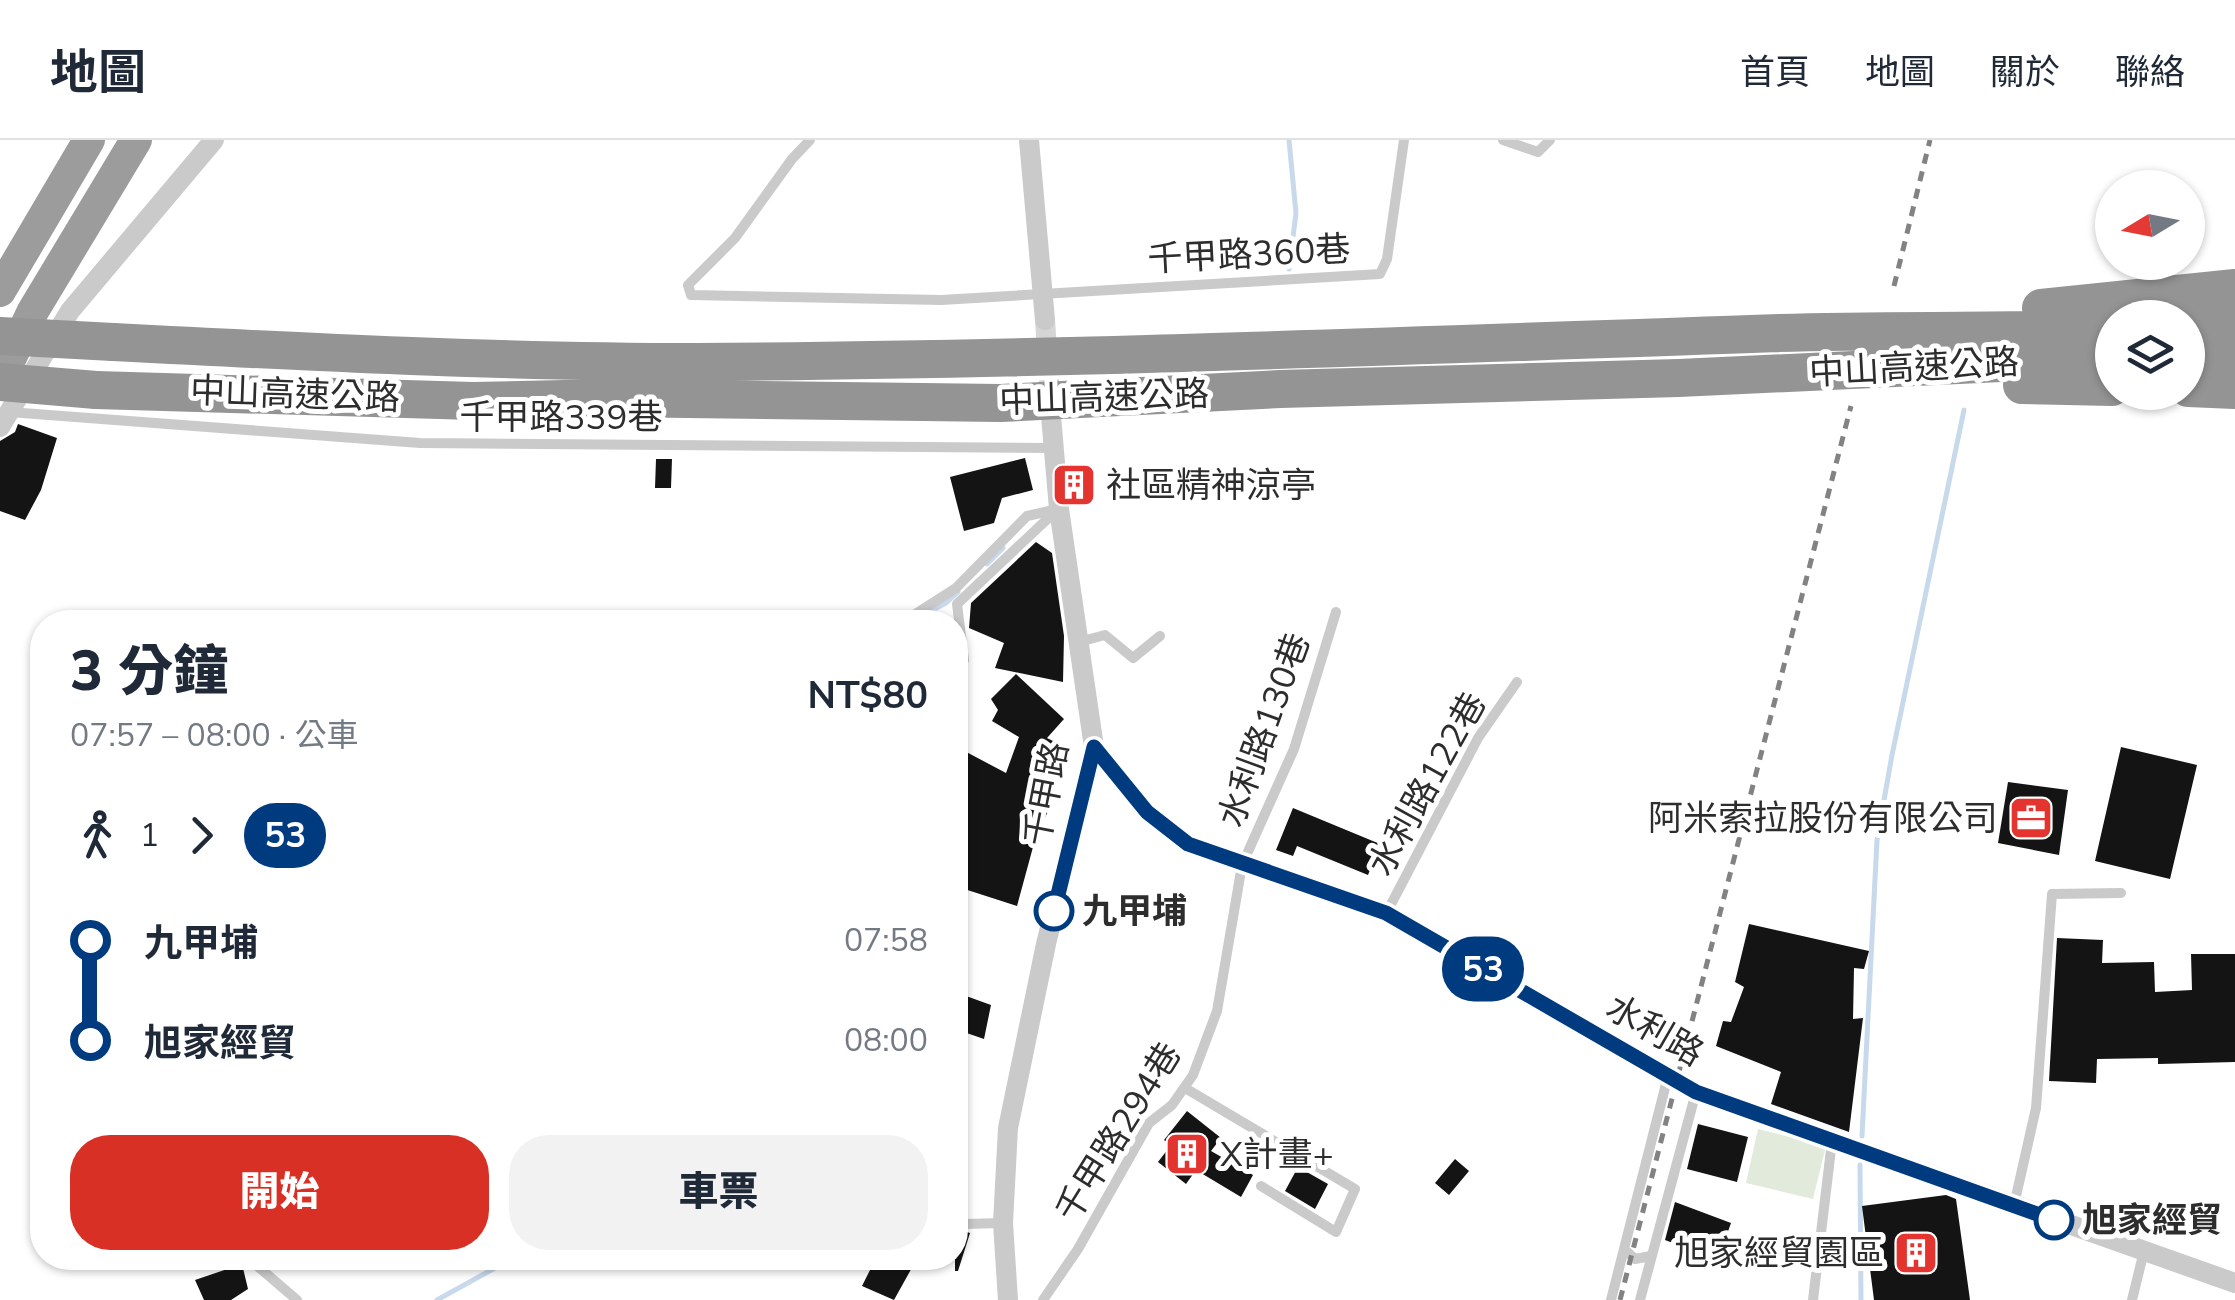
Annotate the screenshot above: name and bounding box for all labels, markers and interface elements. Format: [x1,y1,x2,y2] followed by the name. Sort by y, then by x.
[50,40,146,106] text: 地圖
[1740,49,1810,96] text: 首頁
[1865,49,1935,96] text: 地圖
[1990,49,2060,96] text: 關於
[2115,49,2185,96] text: 聯絡
[2095,170,2205,280] north arrow
[2095,170,2205,410] map controls
[1146,226,1352,283] street label: 千甲路360巷
[2095,300,2205,410] button: layers
[1808,339,2020,396] street label: 中山高速公路
[189,367,401,422] street label: 中山高速公路
[998,370,1210,425] street label: 中山高速公路
[459,394,663,441] street label: 千甲路339巷
[1051,462,1097,508] building icon: 社區精神涼亭
[1106,462,1316,509] place label: 社區精神涼亭
[1208,627,1321,834] street label: 水利路130巷
[70,634,228,709] text: 3 分鐘
[808,670,928,721] text: NT$80
[1358,684,1497,884] street label: 水利路122巷
[70,714,358,757] text: 07:57 – 08:00 · 公車
[1013,738,1080,850] street label: 千甲路
[1648,795,1998,842] place label: 阿米索拉股份有限公司
[2008,795,2054,841] office icon: 阿米索拉股份有限公司
[70,808,125,863] icon: walk
[174,808,229,863] icon: forward
[264,812,306,859] text: 53
[140,814,159,857] text: 1
[1082,888,1187,935] place label: 九甲埔
[1035,892,1073,930] marker: 九甲埔
[144,918,258,969] text: 九甲埔
[844,919,928,962] text: 07:58
[1438,936,1528,1002] line badge: 53
[1462,946,1504,993] text: 53
[1598,984,1712,1077] street label: 水利路
[144,1018,296,1069] text: 旭家經貿
[844,1019,928,1062] text: 08:00
[1045,1034,1192,1231] street label: 千甲路294巷
[1164,1131,1210,1177] building icon: X計畫+
[1220,1131,1334,1178] place label: X計畫+
[70,1135,489,1250] button: 開始
[509,1135,928,1250] button: 車票
[2082,1197,2222,1244] place label: 旭家經貿
[2035,1201,2073,1239] marker: 旭家經貿
[1674,1230,1884,1277] place label: 旭家經貿園區
[1893,1230,1939,1276] building icon: 旭家經貿園區

